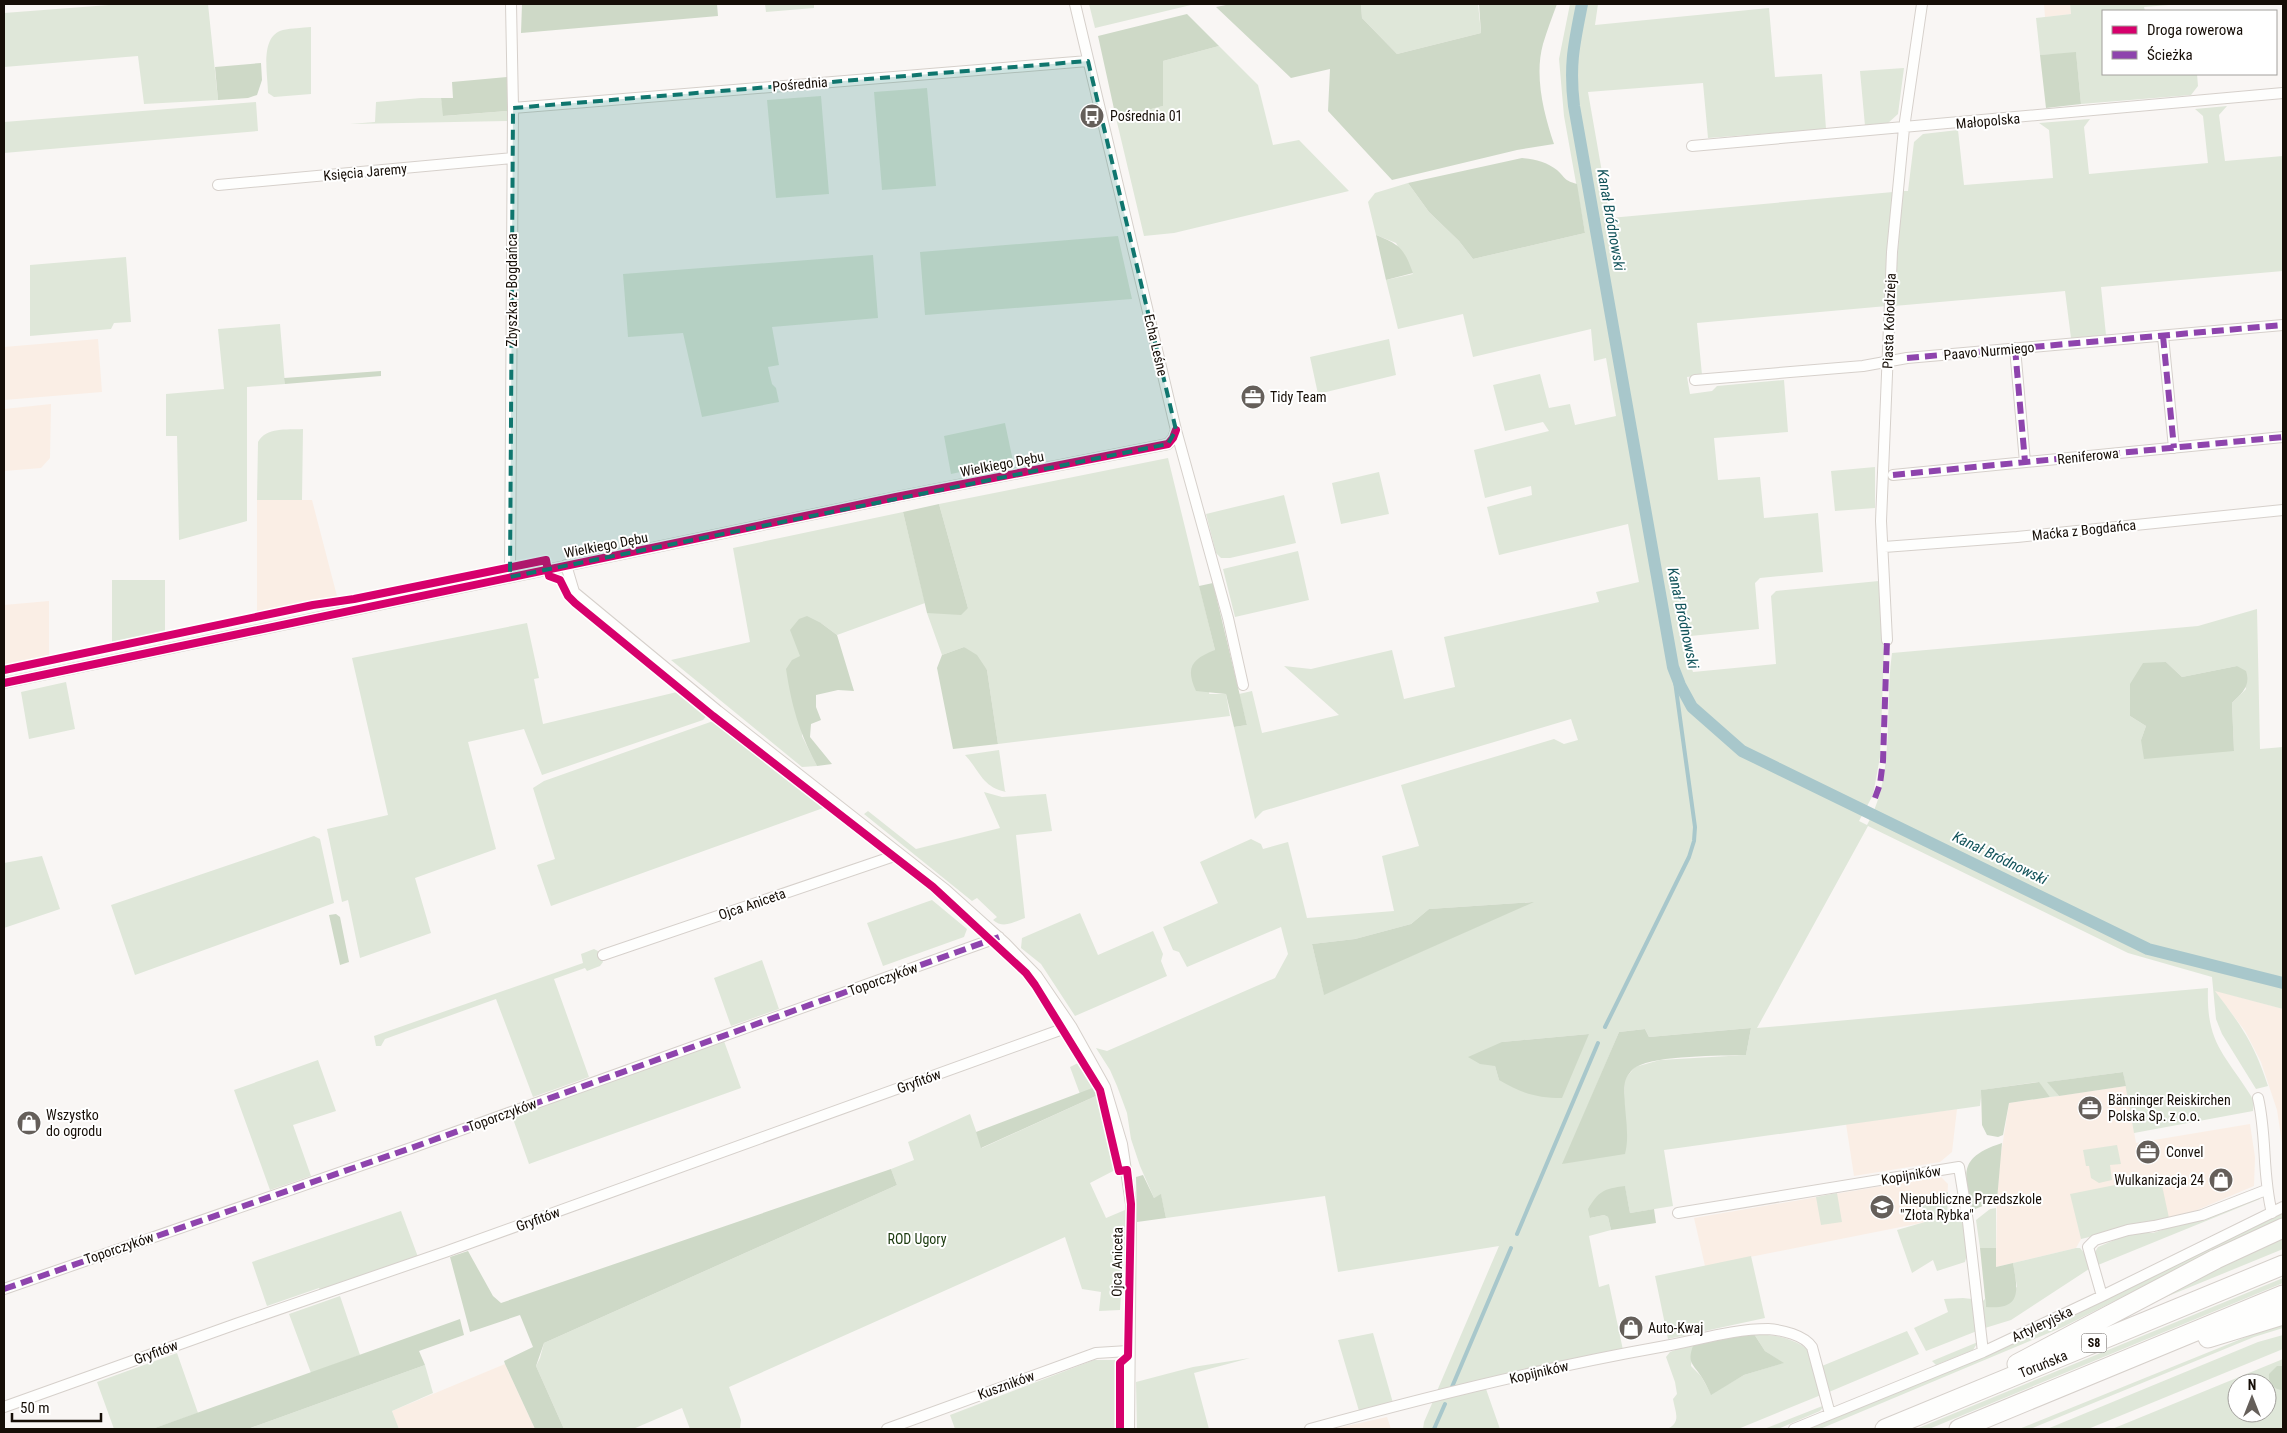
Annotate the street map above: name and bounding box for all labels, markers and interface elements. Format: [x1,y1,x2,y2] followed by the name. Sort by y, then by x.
[2102,10,2277,75] legend
[2147,21,2243,39] text: Droga rowerowa
[2147,46,2193,64] text: Ścieżka
[772,74,828,94] street label: Pośrednia
[1079,103,1105,129] bus stop icon: Pośrednia 01
[1110,108,1182,124] place label: Pośrednia 01
[1955,110,2021,132] street label: Małopolska
[322,160,408,184] street label: Księcia Jaremy
[1593,168,1629,273] water label: Kanał Bródnowski
[504,233,520,347] street label: Zbyszka z Bogdańca
[1879,273,1899,369] street label: Piasta Kołodzieja
[1141,313,1171,378] street label: Echa Leśne
[1943,339,2035,363] street label: Paavo Nurmiego
[1240,384,1266,410] office icon: Tidy Team
[1270,389,1327,405] place label: Tidy Team
[2056,445,2120,467] street label: Reniferowa
[959,448,1045,480] street label: Wielkiego Dębu
[2031,517,2137,543] street label: Maćka z Bogdańca
[563,529,649,561] street label: Wielkiego Dębu
[1663,566,1703,671] water label: Kanał Bródnowski
[1950,827,2051,889] water label: Kanał Bródnowski
[716,885,788,923] street label: Ojca Aniceta
[846,959,920,999] street label: Toporczyków
[895,1066,943,1096] street label: Gryfitów
[2108,1092,2231,1124] place label: Bänninger Reiskirchen Polska Sp. z o.o.
[465,1095,539,1135] street label: Toporczyków
[2077,1095,2103,1121] office icon: Bänninger Reiskirchen Polska Sp. z o.o.
[46,1107,102,1139] place label: Wszystko do ogrodu
[16,1110,42,1136] shop icon: Wszystko do ogrodu
[2135,1139,2161,1165] office icon: Convel
[2166,1144,2203,1160] place label: Convel
[1880,1162,1942,1188] street label: Kopijników
[2208,1167,2234,1193] shop icon: Wulkanizacja 24
[2114,1172,2204,1188] place label: Wulkanizacja 24
[1900,1191,2042,1223] place label: Niepubliczne Przedszkole "Złota Rybka"
[1869,1194,1895,1220] school or university icon: Niepubliczne Przedszkole "Złota Rybka"
[514,1204,562,1234] street label: Gryfitów
[1108,1227,1126,1297] street label: Ojca Aniceta
[82,1229,156,1267] street label: Toporczyków
[887,1231,947,1247] park label: ROD Ugory
[2009,1303,2075,1345] street label: Artyleryjska
[1618,1315,1644,1341] shop icon: Auto-Kwaj
[1648,1320,1703,1336] place label: Auto-Kwaj
[2082,1334,2106,1352] road number: S8
[132,1337,180,1367] street label: Gryfitów
[2016,1347,2070,1381] street label: Toruńska
[1508,1357,1570,1387] street label: Kopijników
[975,1367,1037,1403] street label: Kuszników
[2227,1373,2277,1423] north arrow
[2248,1377,2256,1393] text: N
[12,1390,101,1422] scale bar
[20,1399,50,1417] text: 50 m

